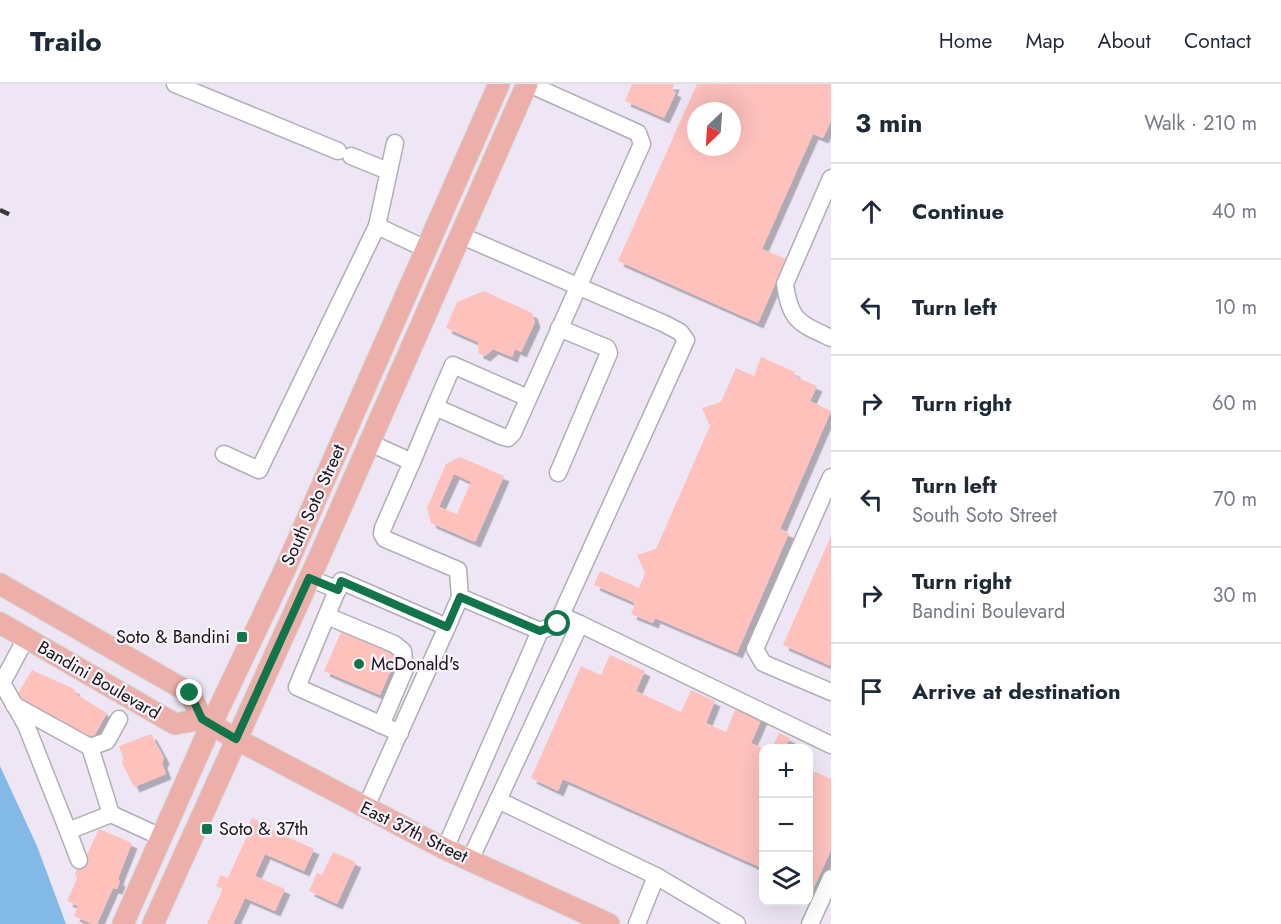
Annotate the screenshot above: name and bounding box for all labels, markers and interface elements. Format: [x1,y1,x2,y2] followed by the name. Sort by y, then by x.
[30,21,102,62] text: Trailo
[939,26,992,56] text: Home
[1025,26,1065,56] text: Map
[1098,26,1151,56] text: About
[1184,26,1251,56] text: Contact
[687,102,741,156] north arrow
[855,104,922,142] text: 3 min
[1144,109,1257,138] text: Walk · 210 m
[855,195,888,228] icon: ahead
[912,195,1004,227] text: Continue
[1212,197,1257,226] text: 40 m
[855,291,888,324] icon: left
[912,291,997,323] text: Turn left
[1214,293,1257,322] text: 10 m
[855,387,888,420] icon: right
[912,387,1012,419] text: Turn right
[1212,389,1257,418] text: 60 m
[275,439,352,570] street label: South Soto Street
[912,469,997,501] text: Turn left
[855,483,888,516] icon: left
[1213,485,1257,514] text: 70 m
[912,501,1057,530] text: South Soto Street
[912,565,1012,597] text: Turn right
[855,579,888,612] icon: right
[1212,581,1257,610] text: 30 m
[912,597,1065,626] text: Bandini Boulevard
[544,610,570,636] route start
[116,624,230,650] place label: Soto & Bandini
[235,630,249,644] marker: Soto & Bandini
[33,634,165,726] street label: Bandini Boulevard
[371,651,459,677] place label: McDonald's
[352,657,366,671] marker: McDonald's
[855,675,888,708] icon: arrive
[912,675,1121,707] text: Arrive at destination
[176,679,202,705] route end
[759,744,813,906] map controls
[759,744,813,798] button: +
[356,795,473,870] street label: East 37th Street
[759,798,813,852] button: −
[219,816,309,842] place label: Soto & 37th
[200,822,214,836] marker: Soto & 37th
[759,852,813,906] button: layers

